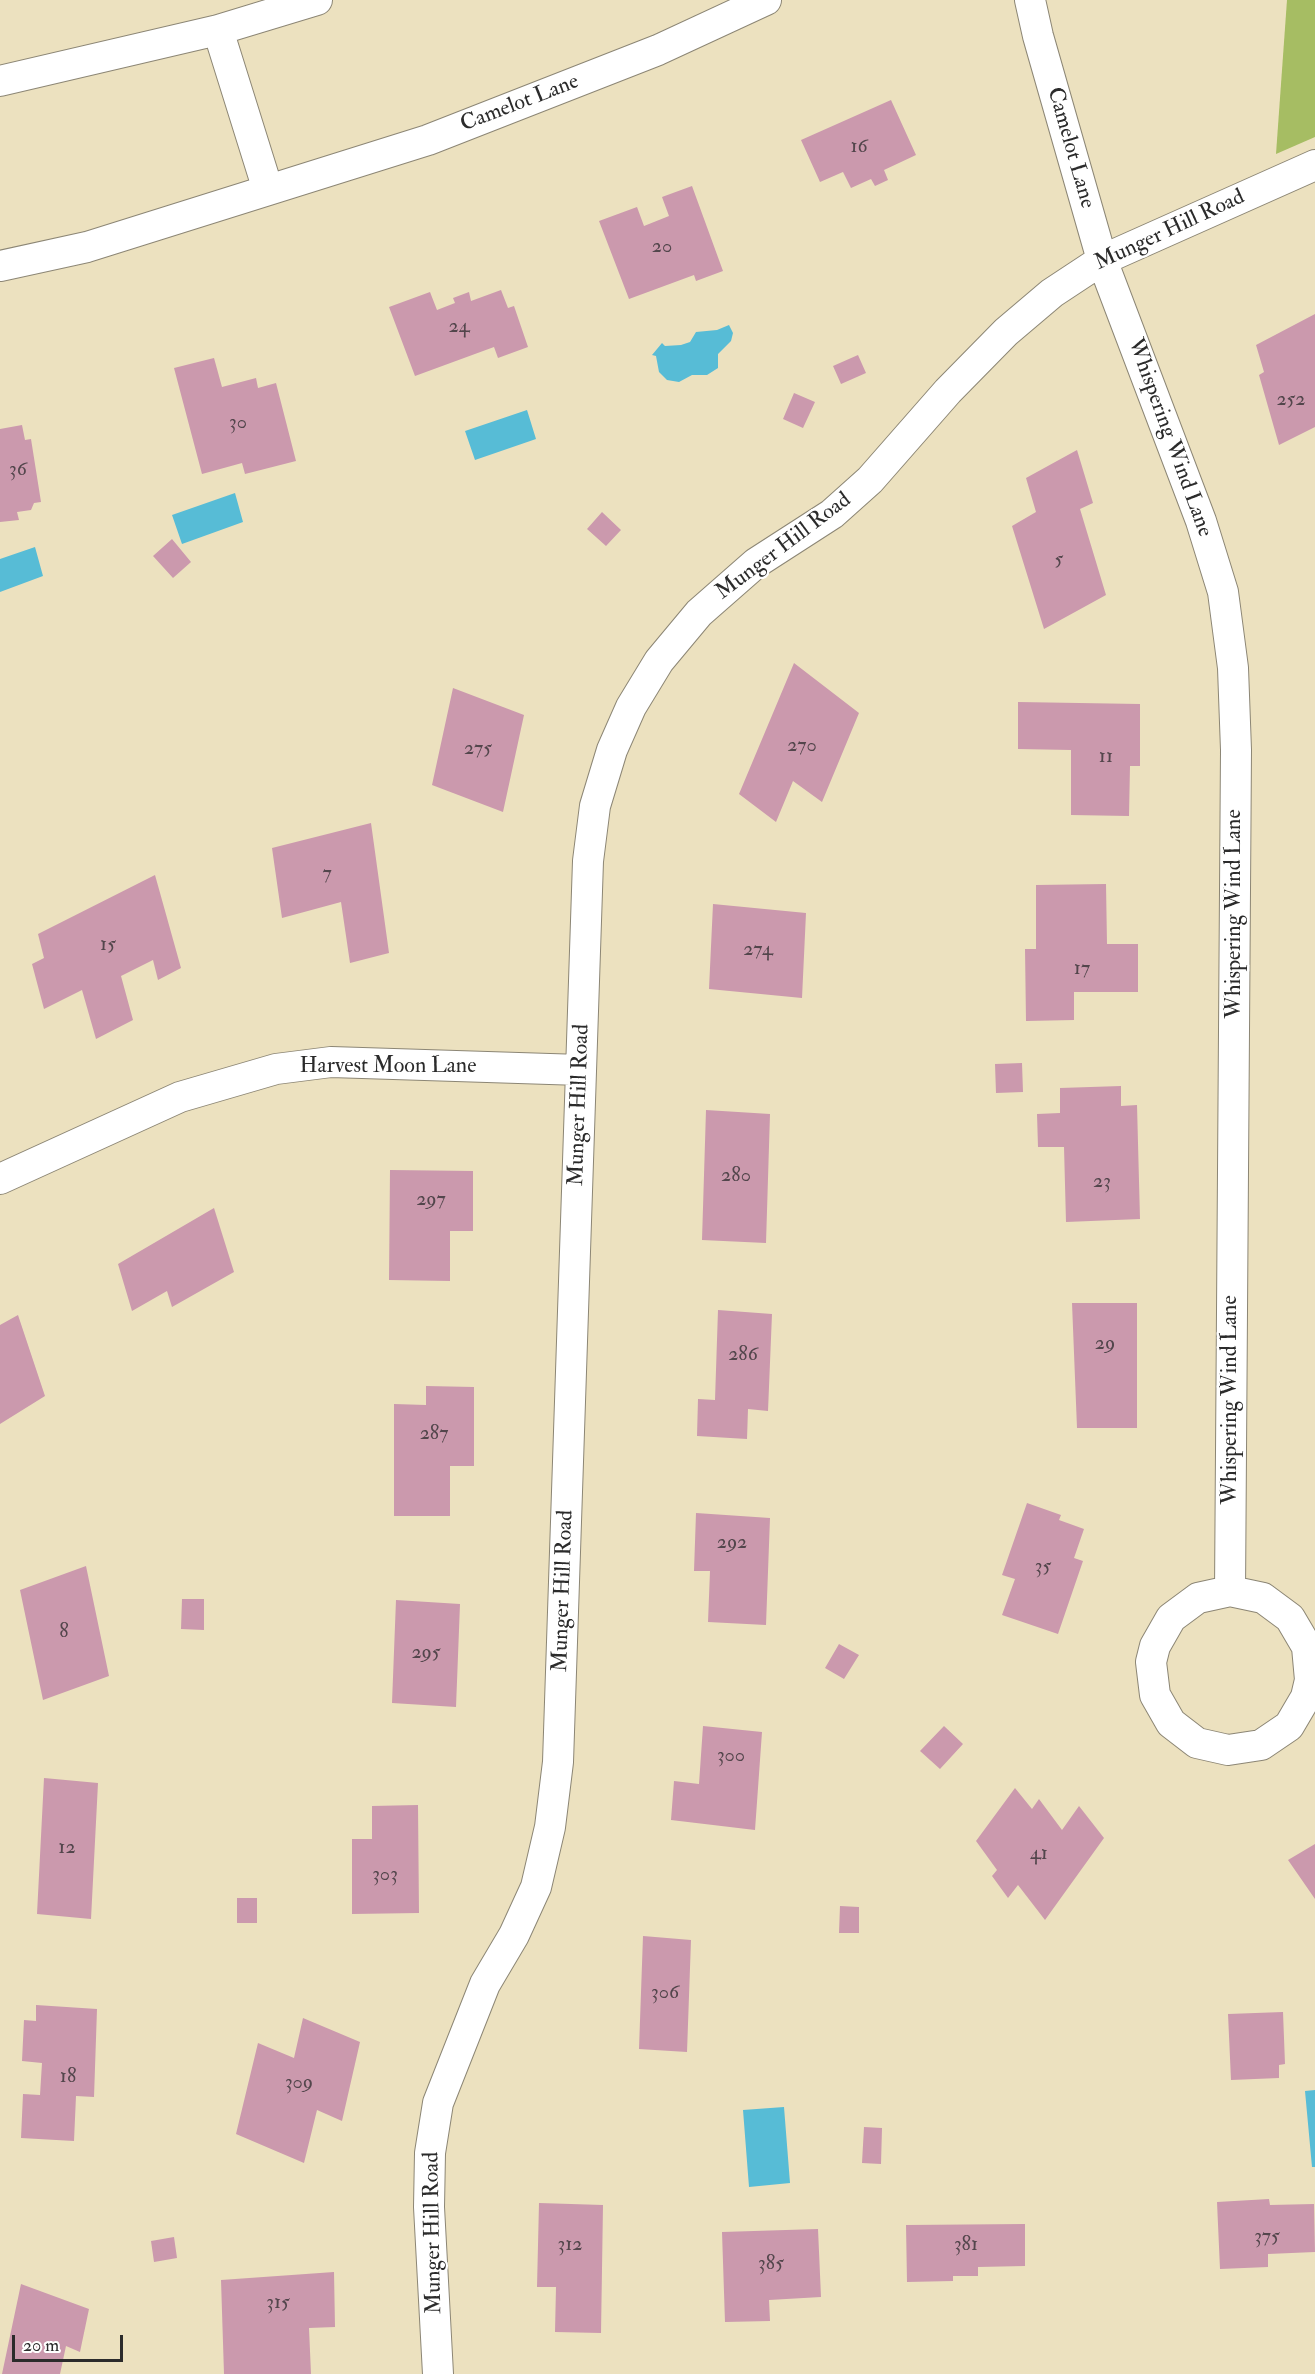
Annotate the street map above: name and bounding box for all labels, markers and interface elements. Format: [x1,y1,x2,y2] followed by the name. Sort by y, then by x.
[457,69,583,139] street label: Camelot Lane
[1040,84,1100,212] street label: Camelot Lane
[850,136,868,160] house number: 16
[1091,185,1249,277] street label: Munger Hill Road
[652,236,672,260] house number: 20
[449,316,469,340] house number: 24
[1121,335,1217,541] street label: Whispering Wind Lane
[1277,389,1305,413] house number: 252
[229,412,247,436] house number: 30
[9,459,27,483] house number: 36
[711,488,857,606] street label: Munger Hill Road
[1055,549,1063,573] house number: 5
[787,735,817,759] house number: 270
[464,738,492,762] house number: 275
[1099,746,1113,770] house number: 11
[1222,809,1248,1019] street label: Whispering Wind Lane
[322,863,332,887] house number: 7
[100,934,116,958] house number: 15
[743,939,773,963] house number: 274
[1074,958,1090,982] house number: 17
[564,1023,596,1187] street label: Munger Hill Road
[300,1054,476,1080] street label: Harvest Moon Lane
[721,1165,751,1189] house number: 280
[1093,1171,1111,1195] house number: 23
[416,1189,446,1213] house number: 297
[1218,1295,1244,1505] street label: Whispering Wind Lane
[1095,1333,1115,1357] house number: 29
[728,1344,758,1368] house number: 286
[420,1423,448,1447] house number: 287
[548,1509,580,1673] street label: Munger Hill Road
[717,1532,747,1556] house number: 292
[1035,1556,1051,1580] house number: 35
[59,1621,69,1645] house number: 8
[411,1642,441,1666] house number: 295
[717,1745,745,1769] house number: 300
[58,1837,76,1861] house number: 12
[1030,1843,1048,1867] house number: 41
[372,1864,398,1888] house number: 303
[651,1982,679,2006] house number: 306
[60,2066,76,2090] house number: 18
[285,2072,313,2096] house number: 309
[419,2152,449,2314] street label: Munger Hill Road
[1254,2226,1280,2250] house number: 375
[558,2234,582,2258] house number: 312
[954,2234,978,2258] house number: 381
[758,2253,784,2277] house number: 385
[266,2292,290,2316] house number: 315
[15,2323,126,2361] scale bar
[23,2334,59,2357] text: 20 m

